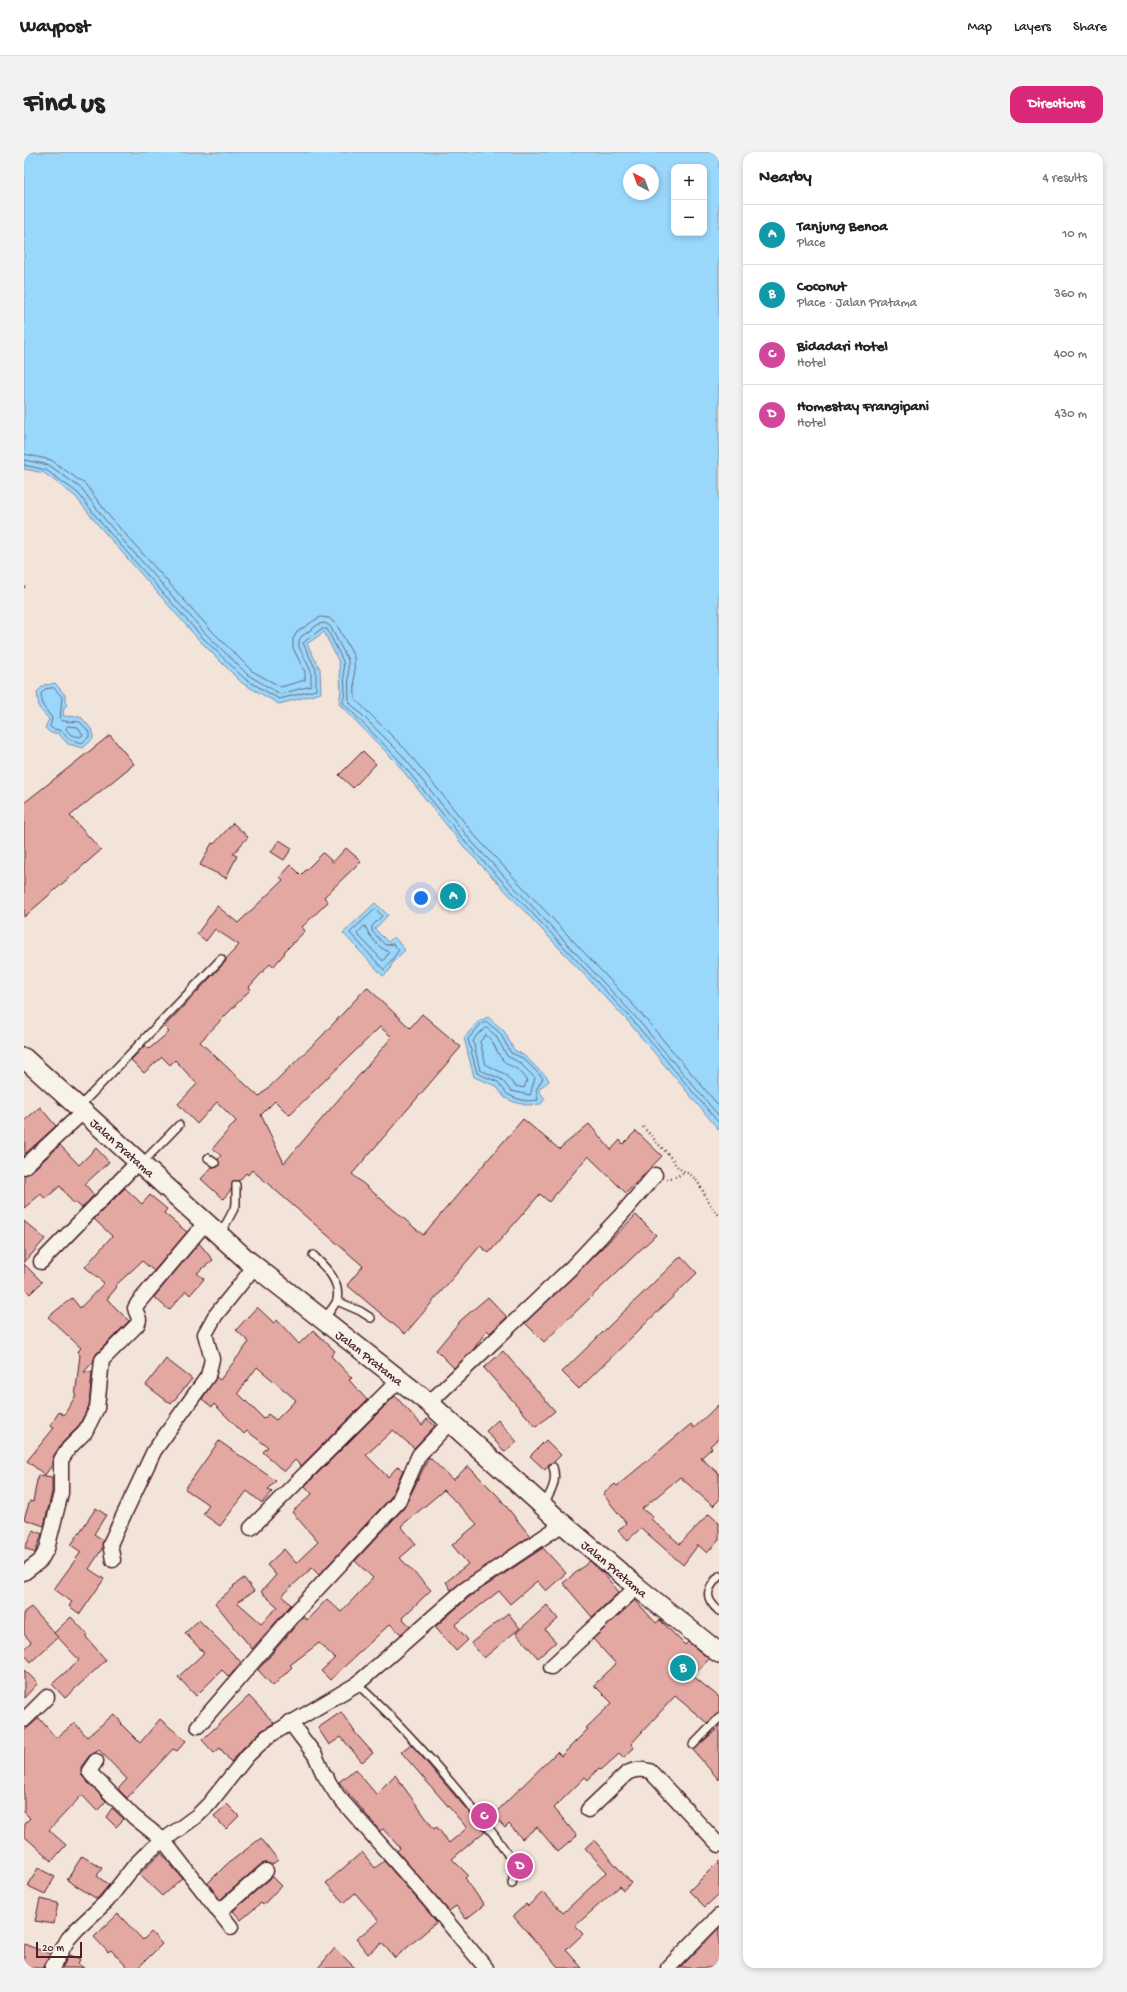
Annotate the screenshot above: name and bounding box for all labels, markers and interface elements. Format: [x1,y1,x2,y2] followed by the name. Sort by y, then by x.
[20,16,90,39] text: Waypost
[968,19,992,36] text: Map
[1014,19,1051,36] text: Layers
[1073,19,1107,36] text: Share
[1010,86,1103,123] button: Directions
[24,88,104,121] text: Find us
[623,164,659,200] north arrow
[671,164,707,236] map controls
[671,164,707,200] button: +
[759,168,812,188] text: Nearby
[1043,171,1087,186] text: 4 results
[671,200,707,236] button: −
[797,218,888,236] text: Tanjung Benoa
[768,227,776,242] text: A
[1062,227,1087,242] text: 10 m
[797,236,825,251] text: Place
[797,278,846,296] text: Coconut
[769,287,775,302] text: B
[1054,287,1087,302] text: 360 m
[797,296,917,311] text: Place · Jalan Pratama
[797,338,888,356] text: Bidadari Hotel
[768,347,776,362] text: C
[1054,347,1087,362] text: 400 m
[797,356,826,371] text: Hotel
[797,398,929,416] text: Homestay Frangipani
[768,407,776,422] text: D
[1054,407,1087,422] text: 430 m
[797,416,826,431] text: Hotel
[440,881,466,911] pin: A
[411,888,431,908] your location
[86,1116,157,1182] street label: Jalan Pratama
[332,1328,406,1390] street label: Jalan Pratama
[577,1538,650,1602] street label: Jalan Pratama
[670,1653,696,1683] pin: B
[471,1801,497,1831] pin: C
[507,1851,533,1881] pin: D
[36,1940,82,1959] scale bar
[42,1943,64,1955] text: 20 m

